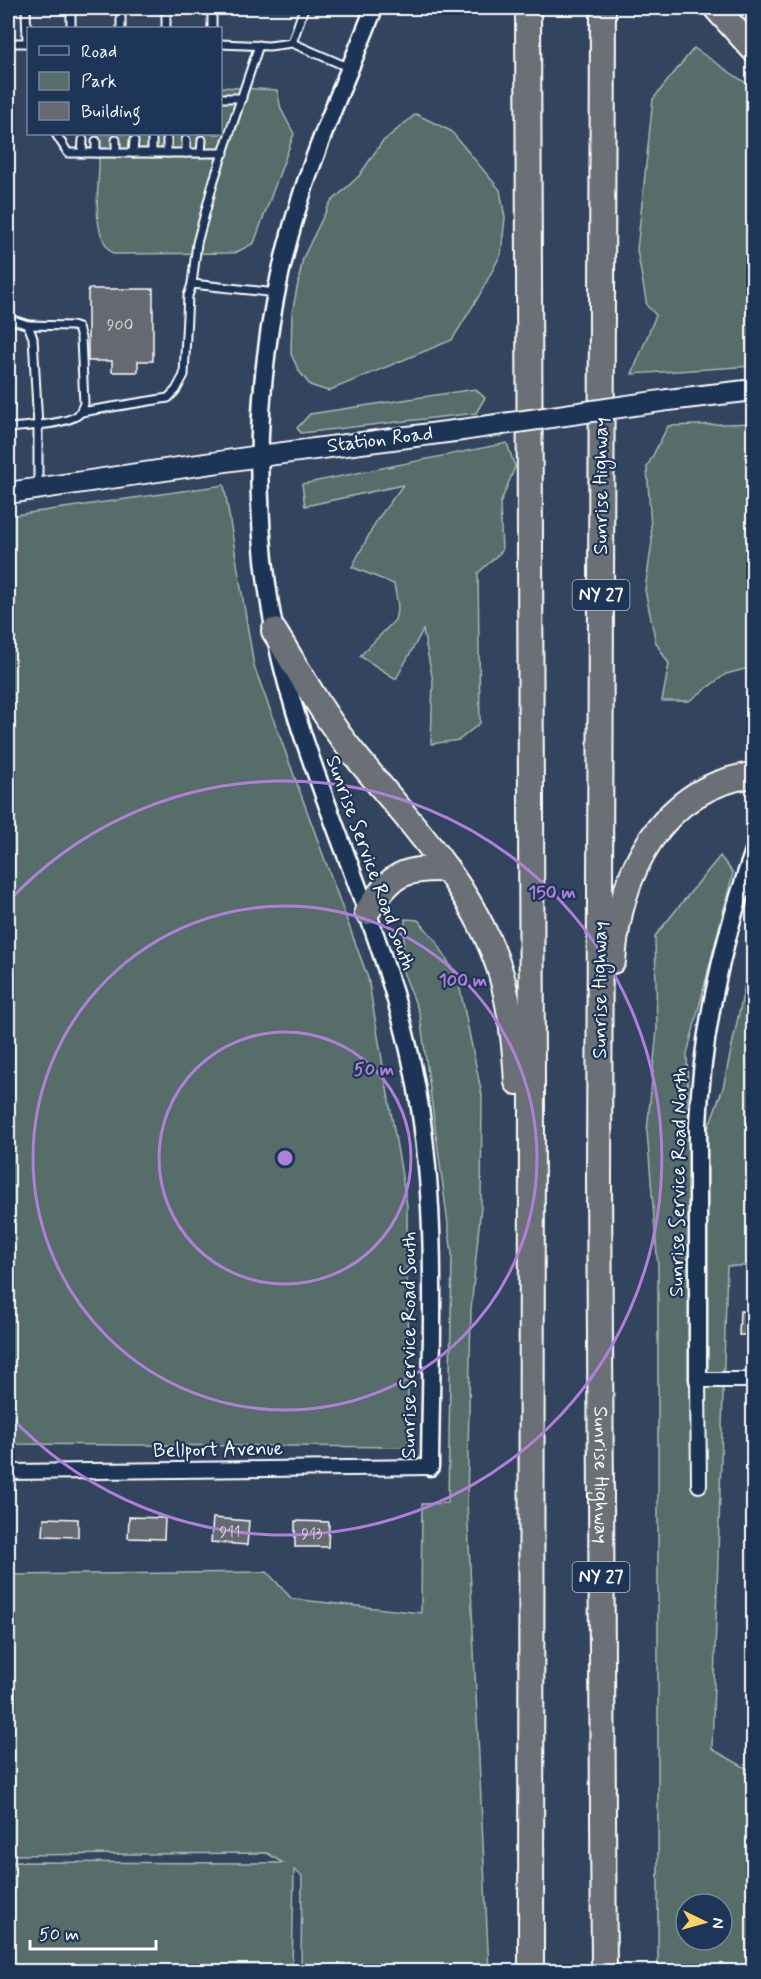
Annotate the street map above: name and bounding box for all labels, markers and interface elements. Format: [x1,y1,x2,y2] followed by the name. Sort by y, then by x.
[27,27,222,135] legend
[81,40,117,64] text: Road
[81,70,117,94] text: Park
[81,100,141,126] text: Building
[107,315,133,336] house number: 900
[588,417,616,555] street label: Sunrise Highway
[325,420,435,460] street label: Station Road
[572,580,630,610] road number: NY 27
[318,752,422,974] street label: Sunrise Service Road South
[528,881,576,905] text: 150 m
[587,921,615,1059] street label: Sunrise Highway
[439,969,487,993] text: 100 m
[354,1058,394,1082] text: 50 m
[663,1067,695,1297] street label: Sunrise Service Road North
[275,1148,295,1168] centre of rings
[396,1231,423,1459] street label: Sunrise Service Road South
[586,1406,615,1544] street label: Sunrise Highway
[153,1435,283,1465] street label: Bellport Avenue
[220,1522,240,1543] house number: 911
[301,1524,323,1545] house number: 913
[572,1562,630,1592] road number: NY 27
[674,1892,734,1952] north arrow
[30,1913,156,1951] scale bar
[707,1917,728,1929] text: N
[39,1923,79,1947] text: 50 m

